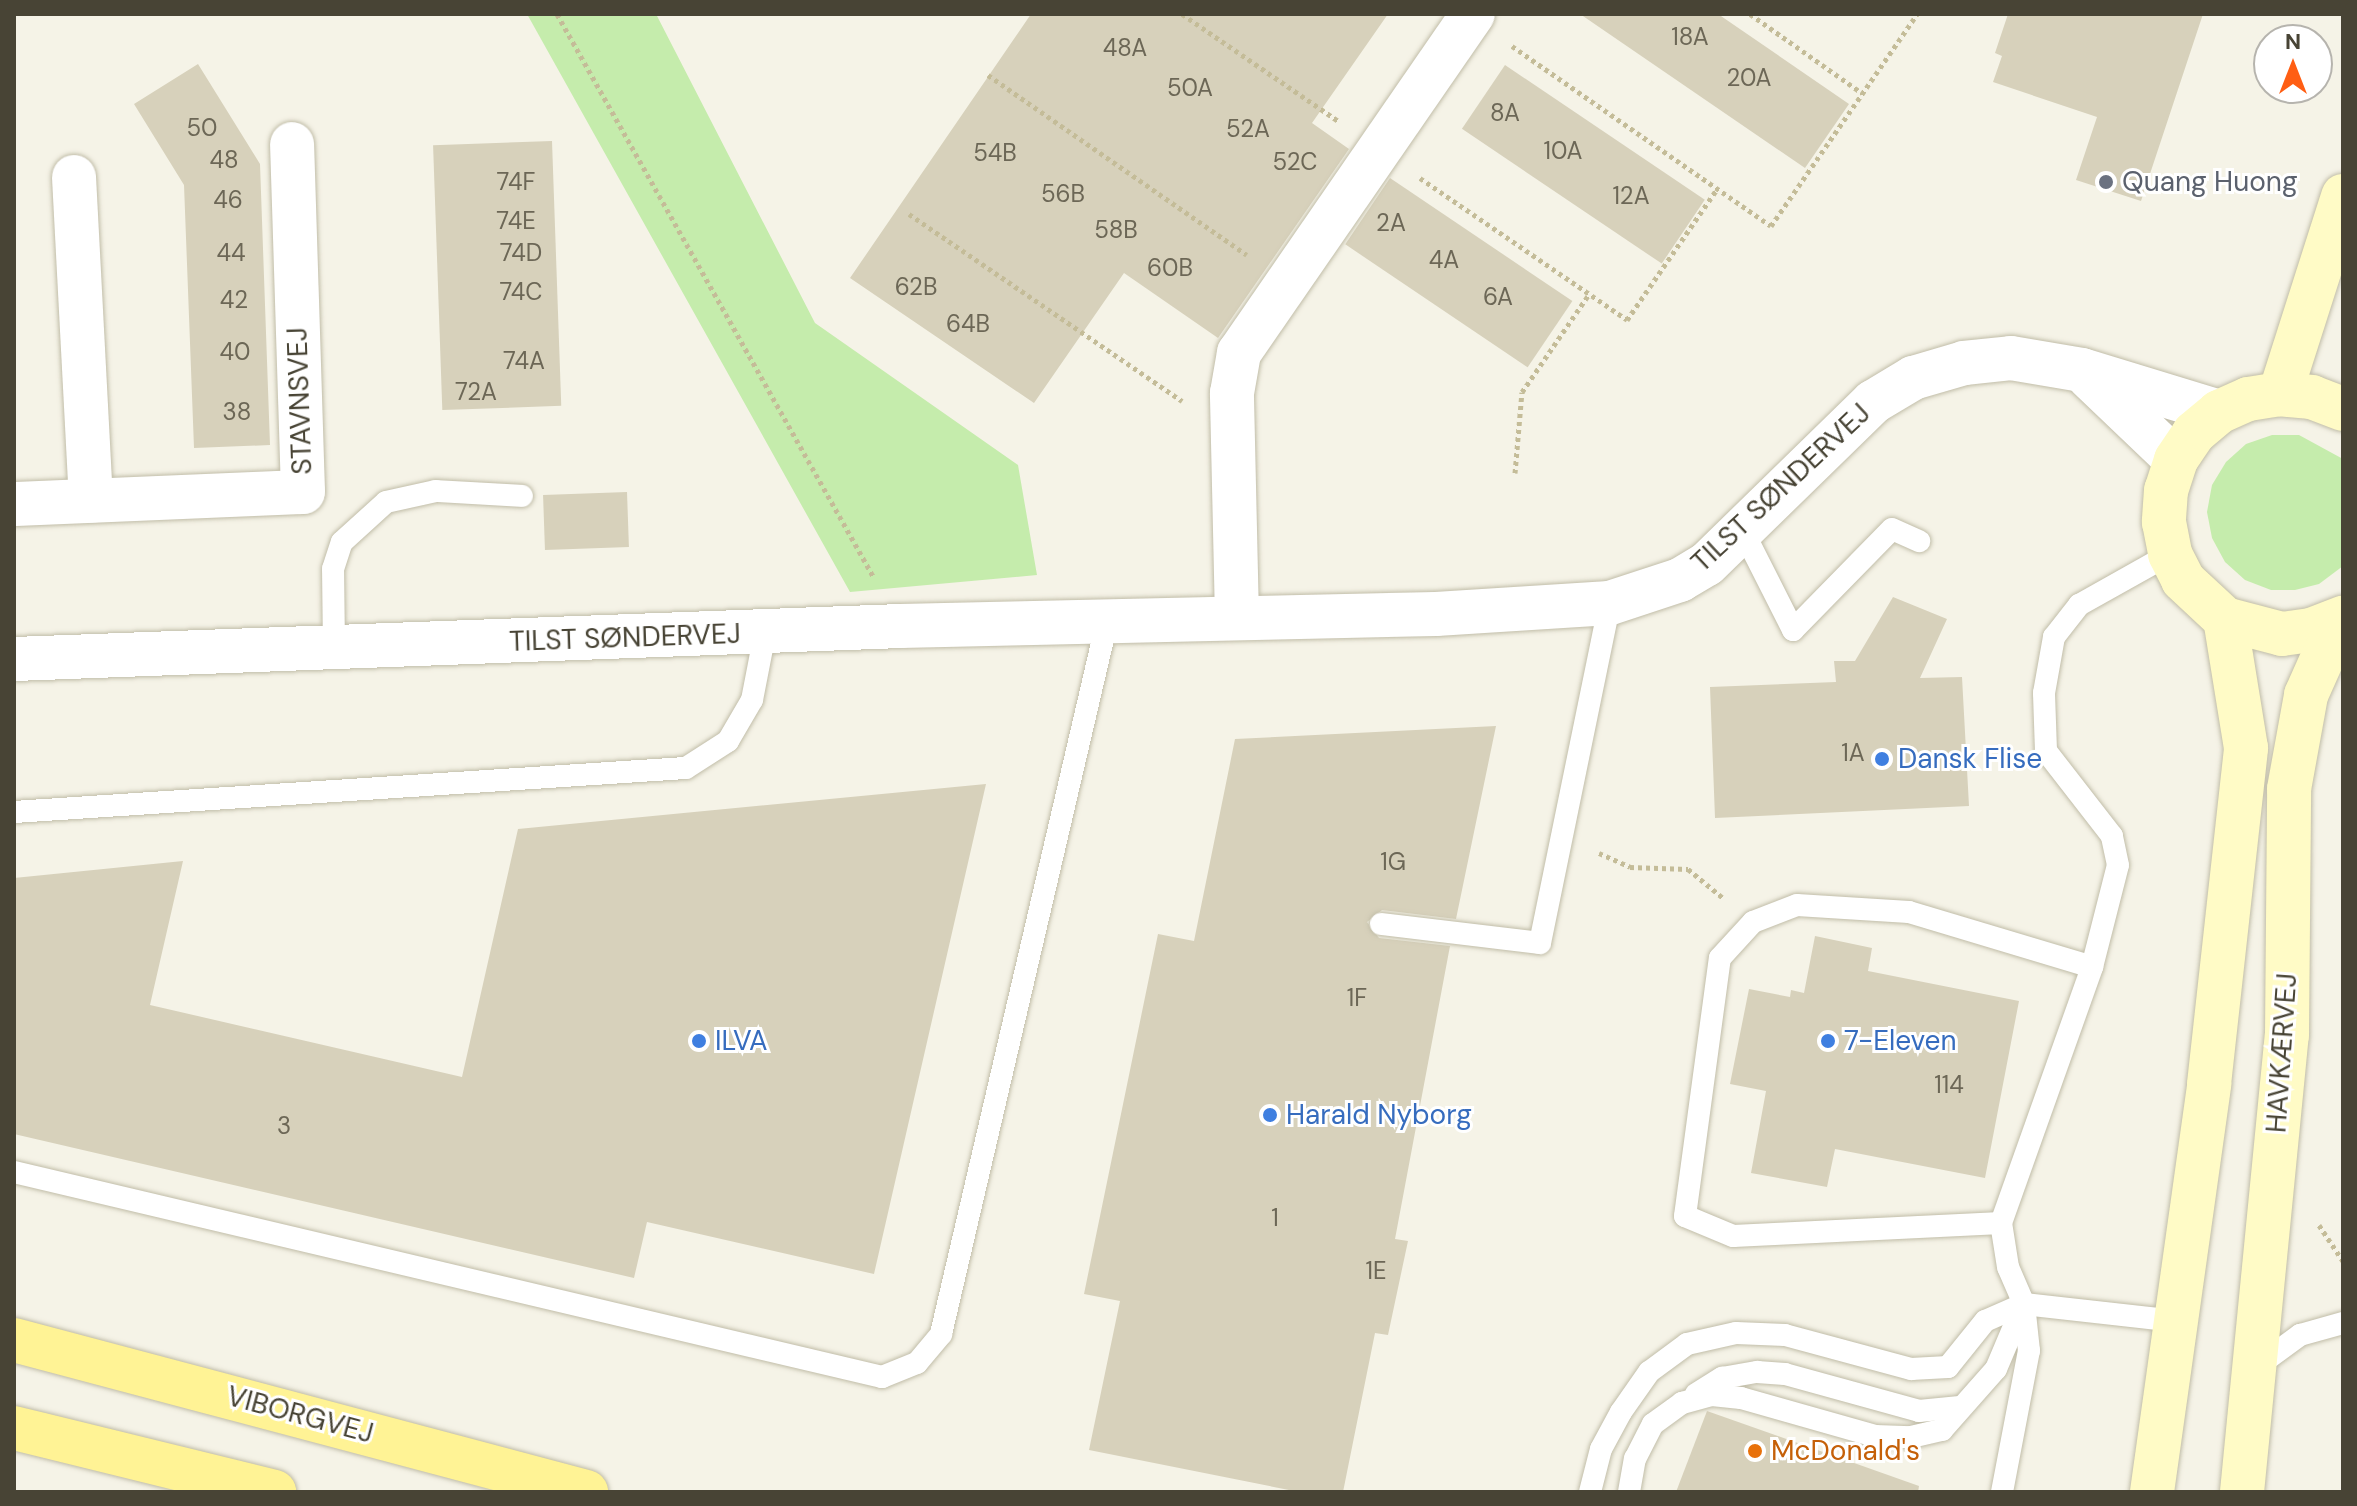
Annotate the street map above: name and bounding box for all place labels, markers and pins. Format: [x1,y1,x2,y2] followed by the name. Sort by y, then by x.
[2122,165,2298,199] place label: Quang Huong
[2097,173,2115,191] marker: Quang Huong
[1898,742,2042,776] place label: Dansk Flise
[1873,750,1891,768] marker: Dansk Flise
[715,1024,768,1058] place label: ILVA
[1844,1024,1957,1058] place label: 7-Eleven
[690,1032,708,1050] marker: ILVA
[1819,1032,1837,1050] marker: 7-Eleven
[1286,1098,1472,1132] place label: Harald Nyborg
[1261,1106,1279,1124] marker: Harald Nyborg
[1771,1434,1920,1468] place label: McDonald's
[1746,1442,1764,1460] marker: McDonald's

